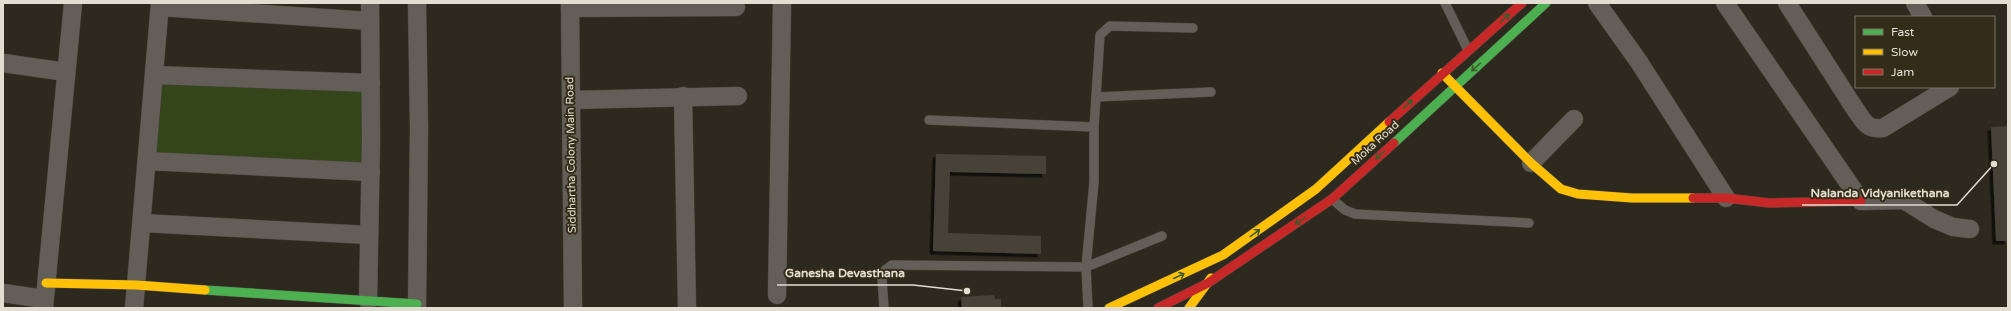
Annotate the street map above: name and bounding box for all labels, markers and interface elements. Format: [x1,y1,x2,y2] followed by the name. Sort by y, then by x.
[1500,13,1510,23] one-way arrow
[1855,16,1995,88] legend
[1891,25,1915,39] text: Fast
[1891,45,1918,59] text: Slow
[1471,62,1481,72] one-way arrow
[1891,65,1914,79] text: Jam
[563,77,579,233] street label: Siddhartha Colony Main Road
[1403,100,1413,109] one-way arrow
[1348,118,1402,168] street label: Moka Road
[1375,150,1385,159] one-way arrow
[1802,181,1957,205] callout: Nalanda Vidyanikethana
[1811,186,1950,201] text: Nalanda Vidyanikethana
[1294,217,1306,225] one-way arrow
[1249,229,1260,237] one-way arrow
[777,261,913,285] callout: Ganesha Devasthana
[785,266,905,280] text: Ganesha Devasthana
[1173,272,1185,279] one-way arrow

